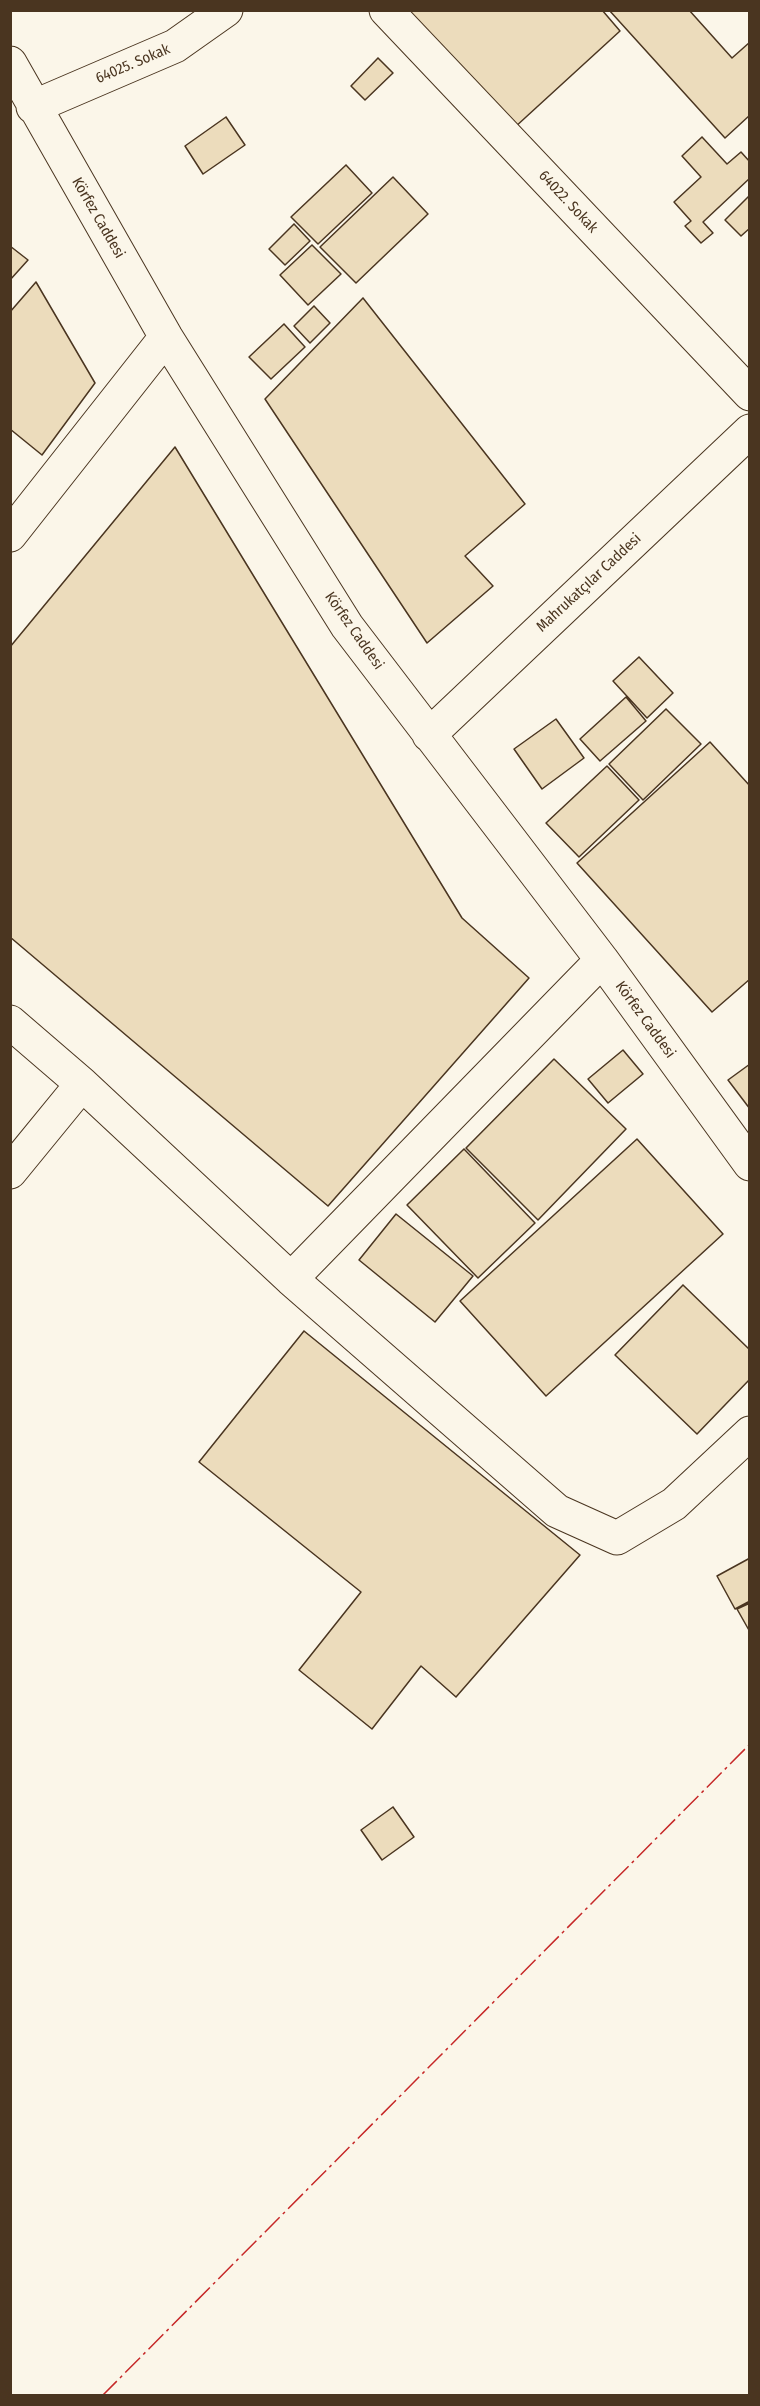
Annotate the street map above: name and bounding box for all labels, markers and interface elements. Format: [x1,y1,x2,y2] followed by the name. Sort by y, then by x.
[93,40,173,88] street label: 64025. Sokak
[535,167,601,237] street label: 64022. Sokak
[68,174,128,262] street label: Körfez Caddesi
[533,530,645,636] street label: Mahrukatçılar Caddesi
[321,589,387,673] street label: Körfez Caddesi
[611,978,679,1062] street label: Körfez Caddesi

